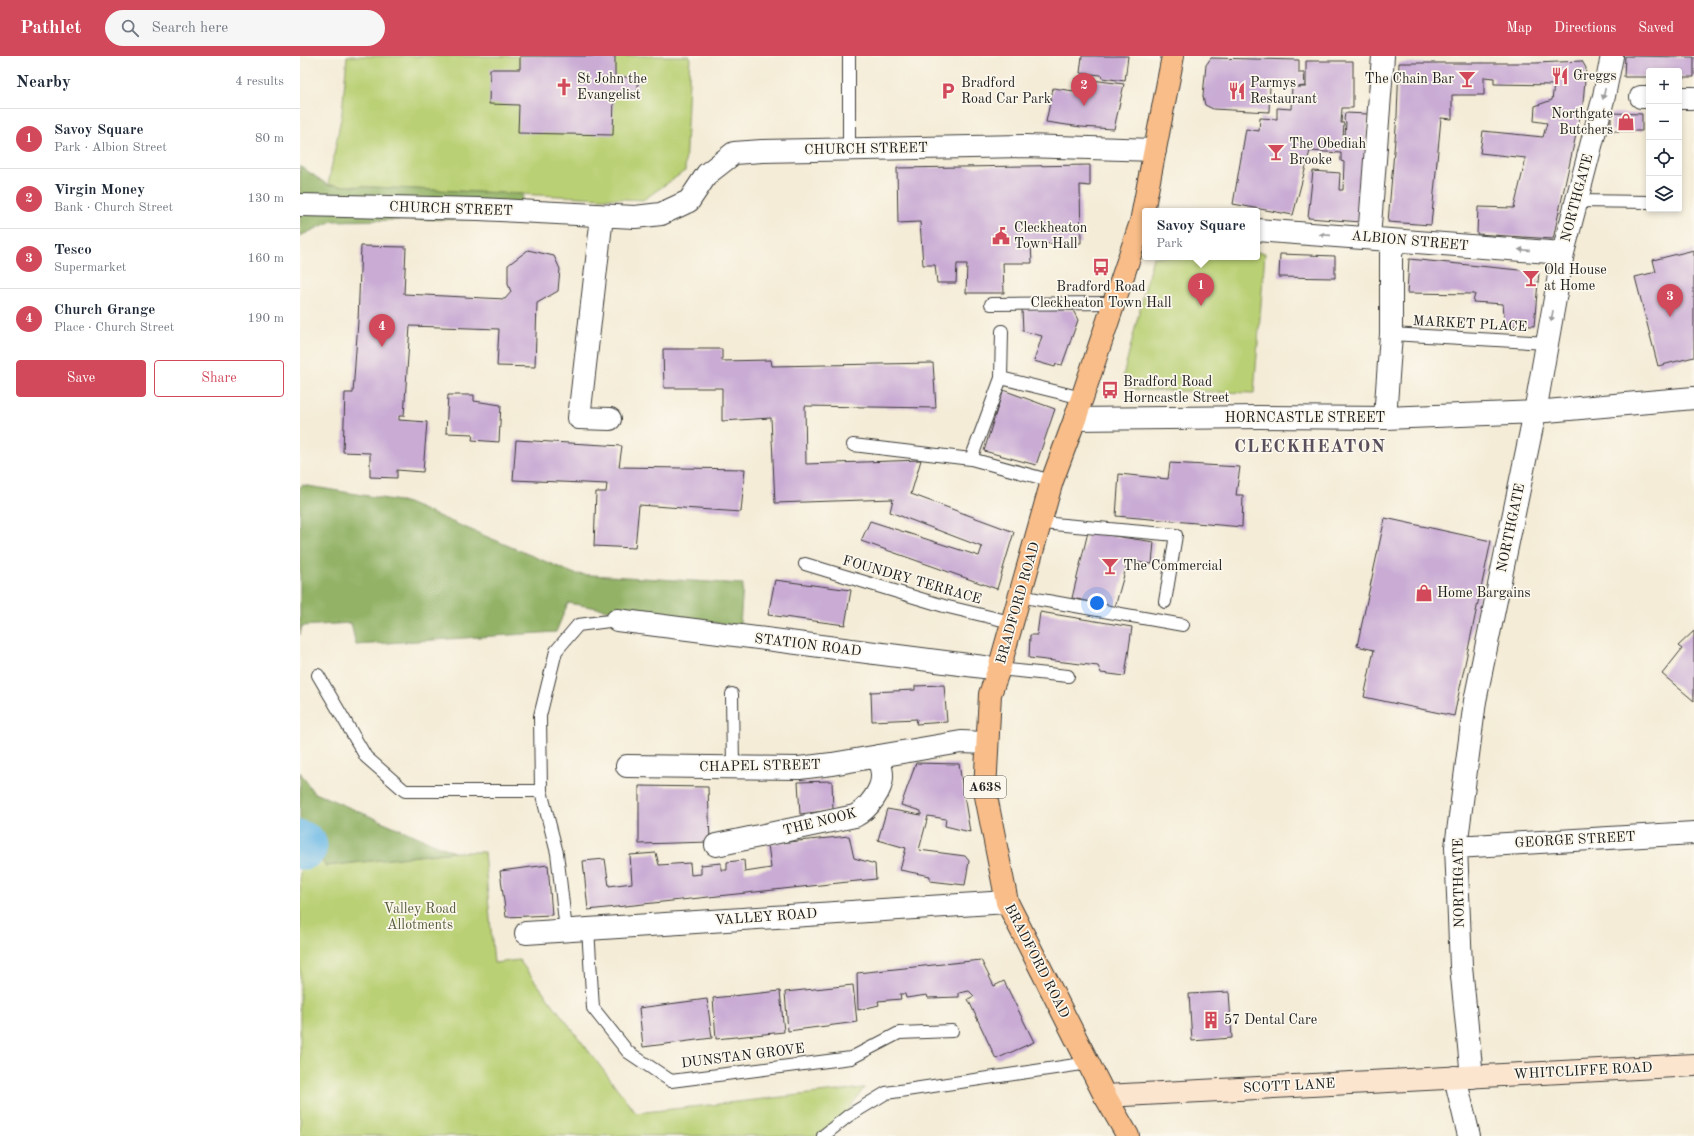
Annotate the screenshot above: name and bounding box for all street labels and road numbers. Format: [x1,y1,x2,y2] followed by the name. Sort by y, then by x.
[804,141,928,157] street label: CHURCH STREET
[1559,153,1595,243] street label: NORTHGATE
[389,200,513,218] street label: CHURCH STREET
[1351,229,1469,253] street label: ALBION STREET
[1412,314,1528,334] street label: MARKET PLACE
[1225,411,1385,425] street label: HORNCASTLE STREET
[1495,482,1527,574] street label: NORTHGATE
[994,540,1042,666] street label: BRADFORD ROAD
[841,553,983,607] street label: FOUNDRY TERRACE
[754,631,862,659] street label: STATION ROAD
[699,758,821,774] street label: CHAPEL STREET
[964,776,1006,798] road number: A638
[782,806,858,838] street label: THE NOOK
[1514,830,1636,850] street label: GEORGE STREET
[1451,838,1467,928] street label: NORTHGATE
[1002,902,1072,1020] street label: BRADFORD ROAD
[714,906,818,928] street label: VALLEY ROAD
[681,1041,805,1071] street label: DUNSTAN GROVE
[1513,1060,1653,1082] street label: WHITCLIFFE ROAD
[1243,1077,1335,1095] street label: SCOTT LANE

